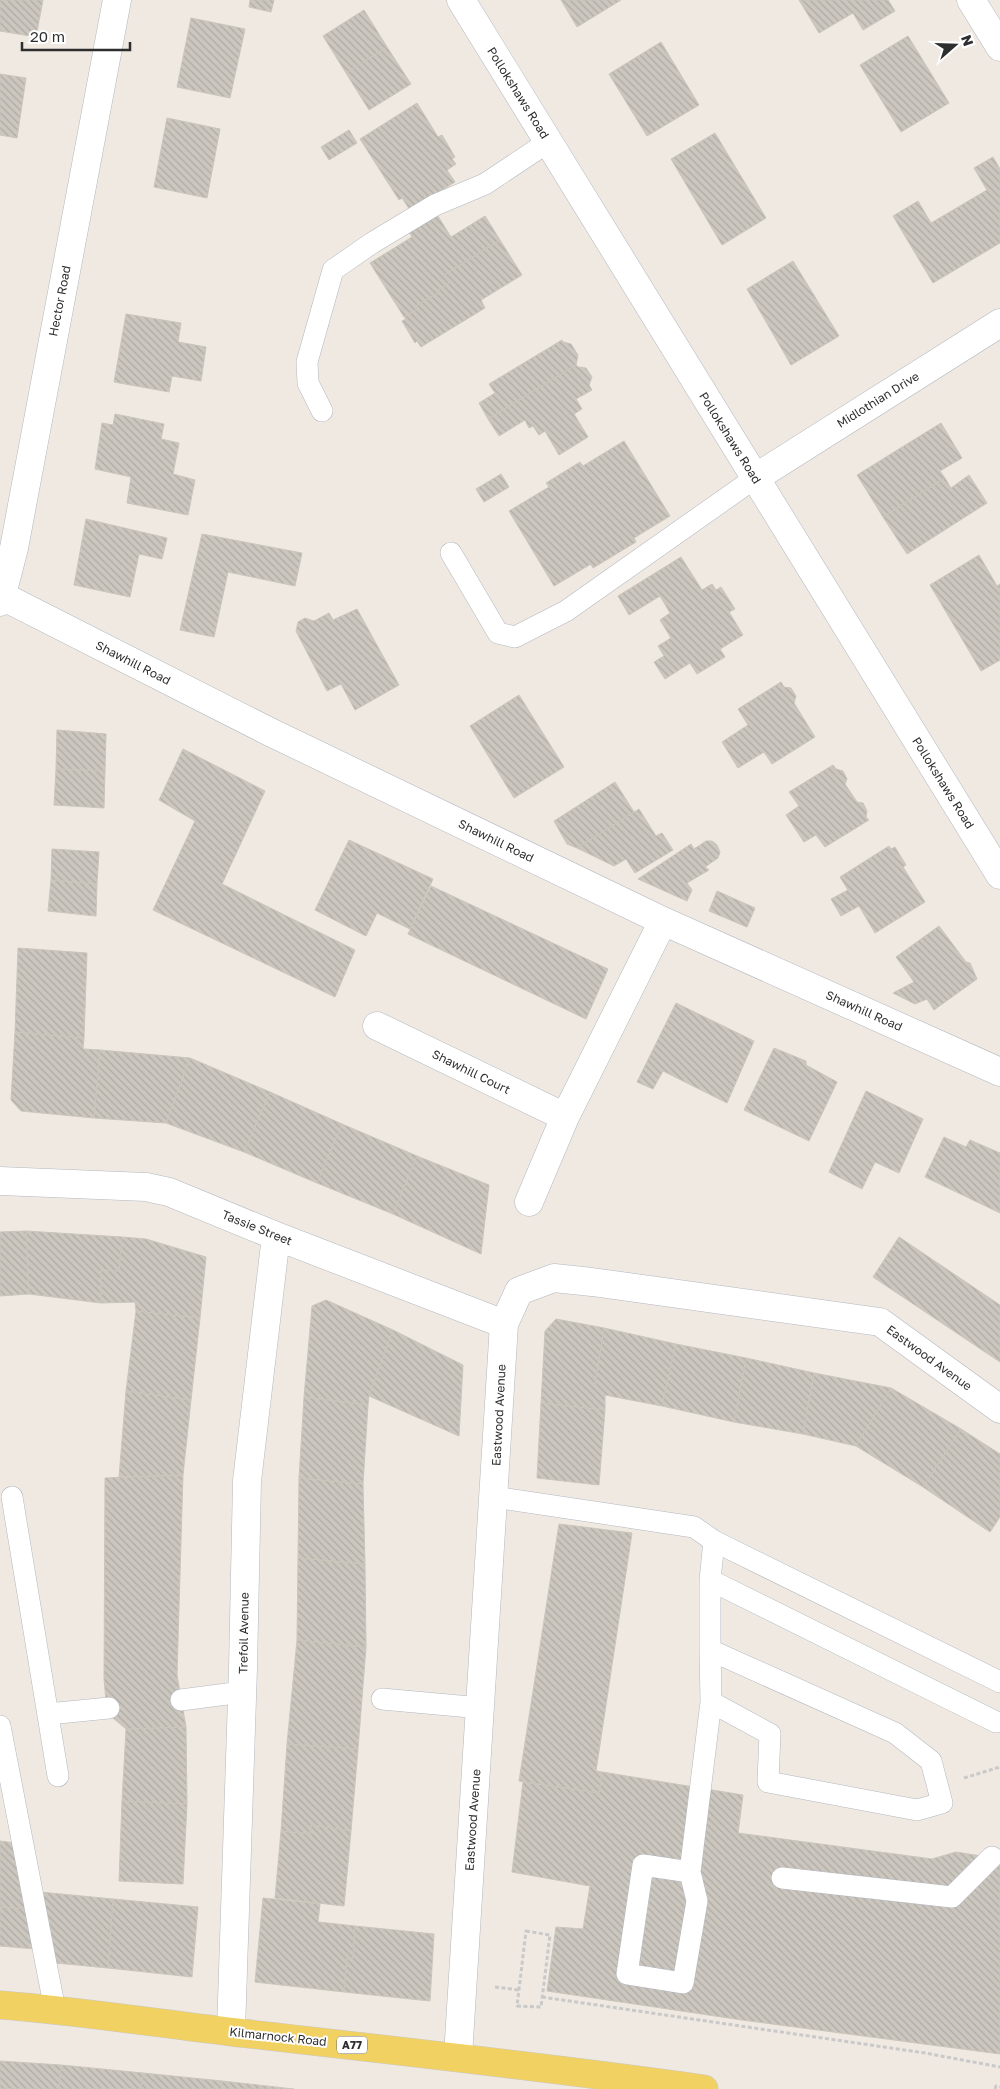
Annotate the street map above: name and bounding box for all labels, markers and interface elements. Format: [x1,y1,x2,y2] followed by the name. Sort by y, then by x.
[22,20,130,52] scale bar
[930,20,980,70] north arrow
[30,27,65,45] text: 20 m
[958,32,977,48] text: N
[484,44,553,141] street label: Pollokshaws Road
[45,264,74,338] street label: Hector Road
[834,368,922,431] street label: Midlothian Drive
[696,389,765,486] street label: Pollokshaws Road
[93,637,173,688] street label: Shawhill Road
[909,734,978,831] street label: Pollokshaws Road
[456,816,536,865] street label: Shawhill Road
[824,987,905,1034] street label: Shawhill Road
[430,1046,513,1097] street label: Shawhill Court
[220,1207,295,1249] street label: Tassie Street
[884,1322,975,1394] street label: Eastwood Avenue
[488,1364,509,1466] street label: Eastwood Avenue
[235,1592,252,1674] street label: Trefoil Avenue
[461,1769,484,1871] street label: Eastwood Avenue
[229,2024,327,2049] street label: Kilmarnock Road
[337,2036,367,2054] road number: A77

